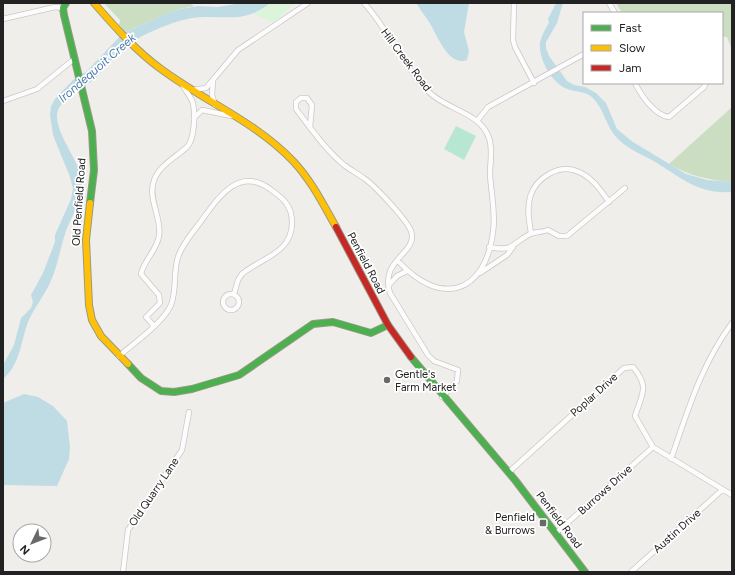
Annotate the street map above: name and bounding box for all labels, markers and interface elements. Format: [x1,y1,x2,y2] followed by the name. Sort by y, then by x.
[583,12,723,84] legend
[619,21,642,35] text: Fast
[378,26,434,94] street label: Hill Creek Road
[56,30,139,105] water label: Irondequoit Creek
[619,41,646,55] text: Slow
[619,61,642,75] text: Jam
[69,158,89,246] street label: Old Penfield Road
[344,230,388,296] street label: Penfield Road
[395,368,456,394] place label: Gentle's Farm Market
[568,370,620,420] street label: Poplar Drive
[382,375,392,385] marker: Gentle's Farm Market
[126,455,182,529] street label: Old Quarry Lane
[575,462,635,518] street label: Burrows Drive
[533,489,585,551] street label: Penfield Road
[650,506,704,556] street label: Austin Drive
[485,511,535,537] place label: Penfield & Burrows
[538,518,548,528] marker: Penfield & Burrows
[12,523,52,563] north arrow
[17,542,33,557] text: N

